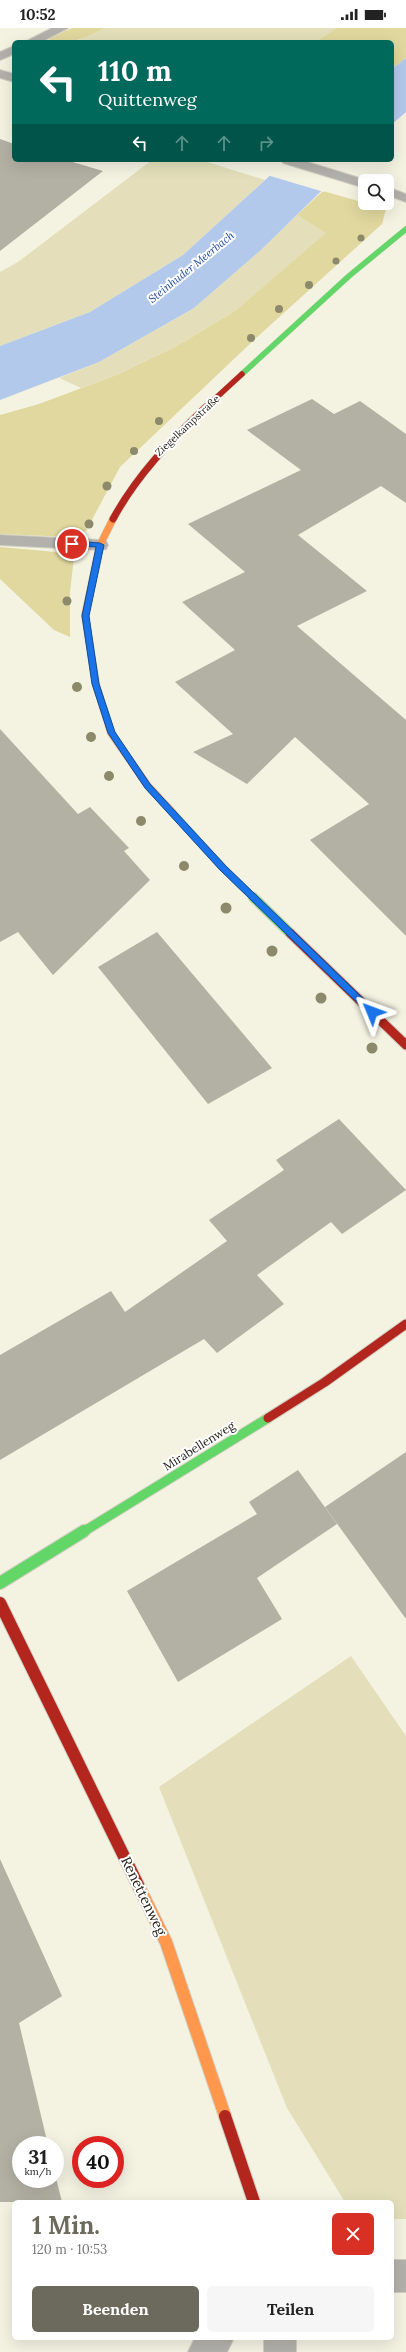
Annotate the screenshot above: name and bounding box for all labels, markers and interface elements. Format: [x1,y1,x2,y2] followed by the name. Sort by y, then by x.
[20,5,55,24] text: 10:52
[98,53,172,89] text: 110 m
[32,56,84,108] icon: left
[98,88,197,111] text: Quittenweg
[129,132,151,154] icon: left
[171,132,193,154] icon: ahead
[213,132,235,154] icon: ahead
[255,132,277,154] icon: right
[358,174,394,210] map controls
[358,174,394,210] button: search
[145,228,237,306] water label: Steinhuder Meerbach
[152,392,223,459] street label: Ziegelkampstraße
[55,527,89,561] pin
[61,533,83,555] icon: arrive
[351,991,393,1033] position arrow
[160,1417,238,1474] street label: Mirabellenweg
[117,1854,171,1939] street label: Renettenweg
[72,2136,124,2188] speed limit sign: 40
[28,2144,48,2169] text: 31
[24,2165,52,2178] text: km/h
[32,2210,100,2241] text: 1 Min.
[332,2213,374,2255] button: close
[32,2241,107,2258] text: 120 m · 10:53
[32,2286,199,2332] button: Beenden
[207,2286,374,2332] button: Teilen

